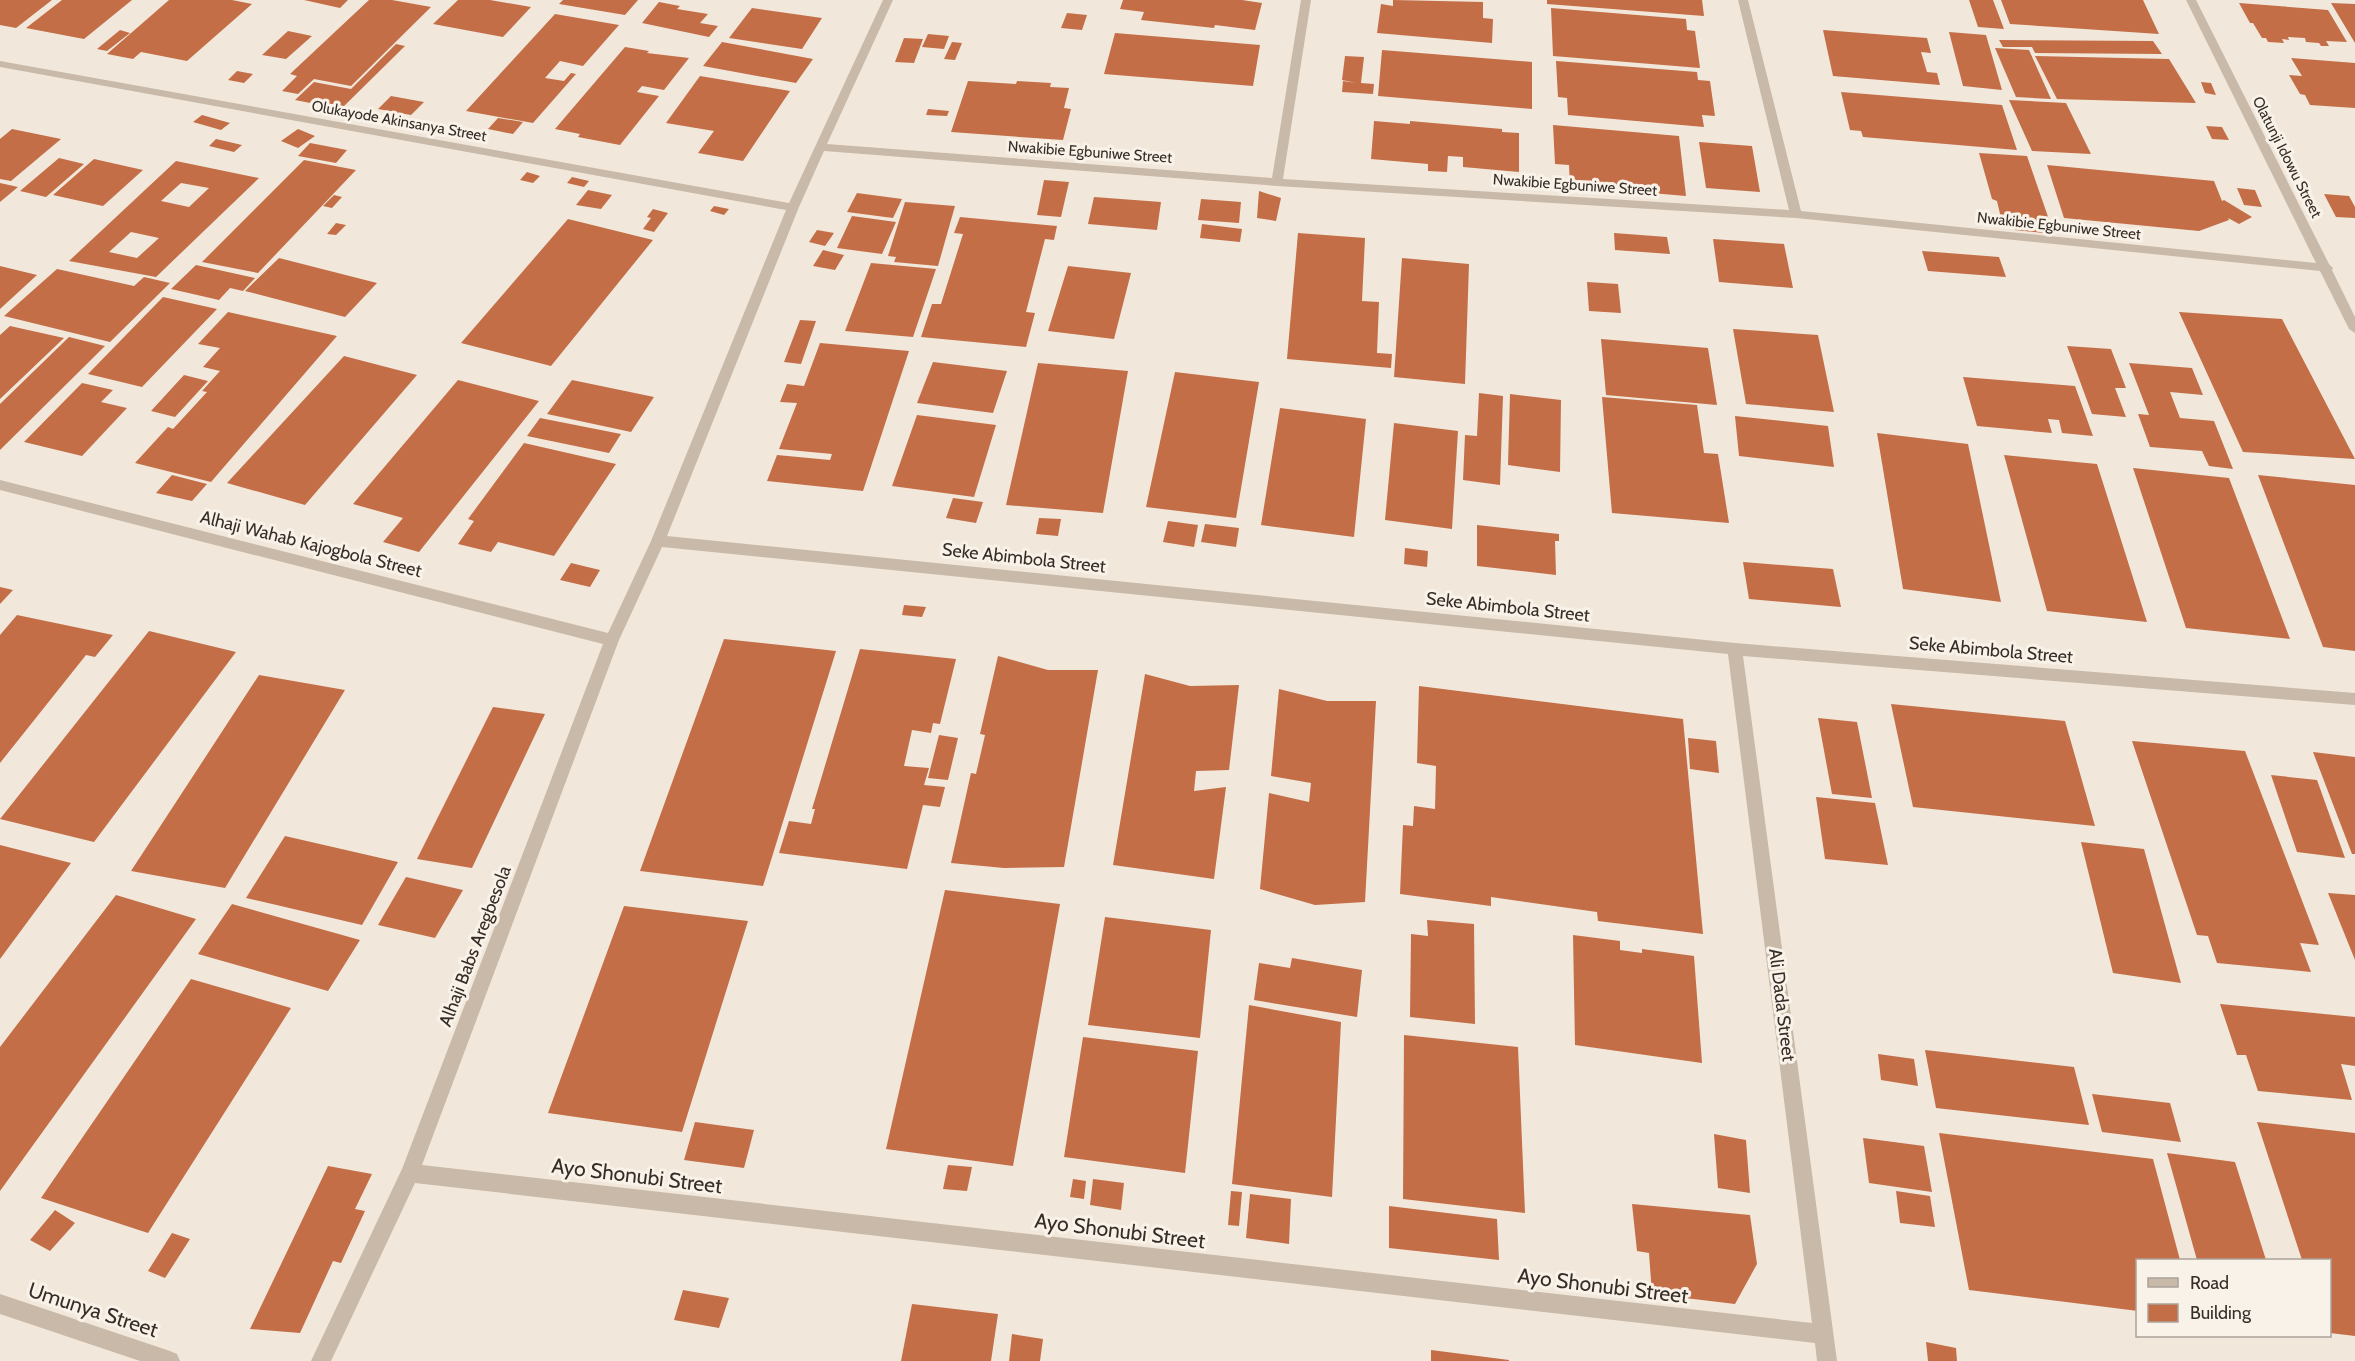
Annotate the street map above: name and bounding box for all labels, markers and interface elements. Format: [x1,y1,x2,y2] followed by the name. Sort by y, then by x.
[2249,93,2325,221] street label: Olatunji Idowu Street
[310,97,488,145] street label: Olukayode Akinsanya Street
[1007,137,1173,167] street label: Nwakibie Egbuniwe Street
[1492,170,1658,200] street label: Nwakibie Egbuniwe Street
[1976,208,2142,244] street label: Nwakibie Egbuniwe Street
[198,506,424,582] street label: Alhaji Wahab Kajogbola Street
[941,538,1107,578] street label: Seke Abimbola Street
[1425,587,1591,627] street label: Seke Abimbola Street
[1908,632,2074,668] street label: Seke Abimbola Street
[434,862,516,1029] street label: Alhaji Babs Aregbesola
[1764,947,1800,1063] street label: Ali Dada Street
[550,1153,724,1198] street label: Ayo Shonubi Street
[1033,1208,1207,1253] street label: Ayo Shonubi Street
[2136,1259,2331,1337] legend
[1516,1263,1690,1308] street label: Ayo Shonubi Street
[2190,1272,2229,1294] text: Road
[25,1277,161,1342] street label: Umunya Street
[2190,1302,2252,1324] text: Building

